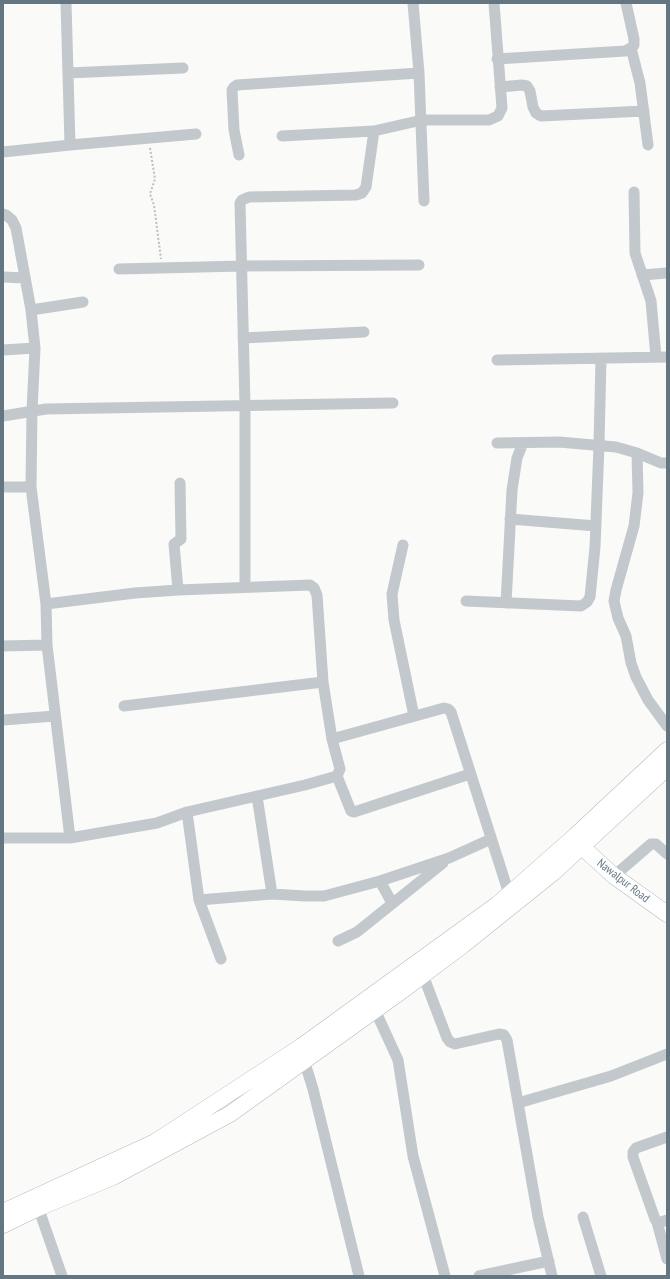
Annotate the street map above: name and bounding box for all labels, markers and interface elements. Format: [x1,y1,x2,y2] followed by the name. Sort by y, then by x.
[594,856,652,906] street label: Nawalpur Road

